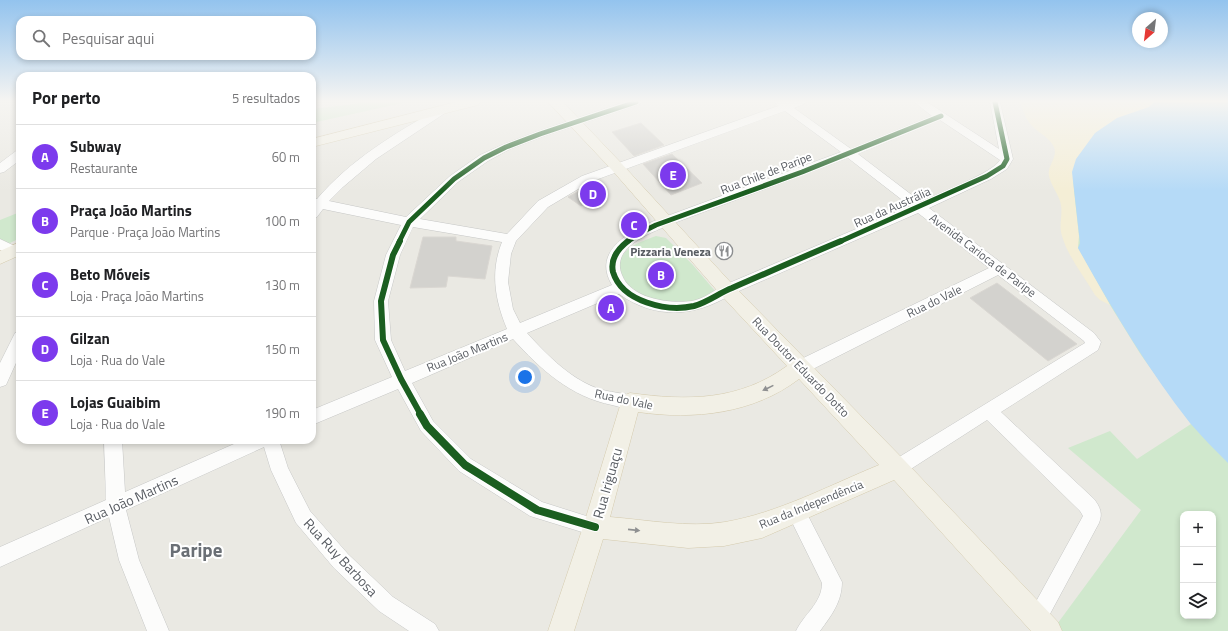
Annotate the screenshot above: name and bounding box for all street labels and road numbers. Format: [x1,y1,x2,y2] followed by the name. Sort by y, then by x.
[717,147,815,199] street label: Rua Chile de Paripe
[851,182,933,232] street label: Rua da Austrália
[926,208,1040,302] street label: Avenida Carioca de Paripe
[903,279,965,323] street label: Rua do Vale
[748,312,854,422] street label: Rua Doutor Eduardo Dotto
[423,327,511,377] street label: Rua João Martins
[593,384,655,414] street label: Rua do Vale
[587,445,627,521] street label: Rua Iriguaçu
[81,469,181,529] street label: Rua João Martins
[756,474,866,534] street label: Rua da Independência
[299,513,383,601] street label: Rua Ruy Barbosa

